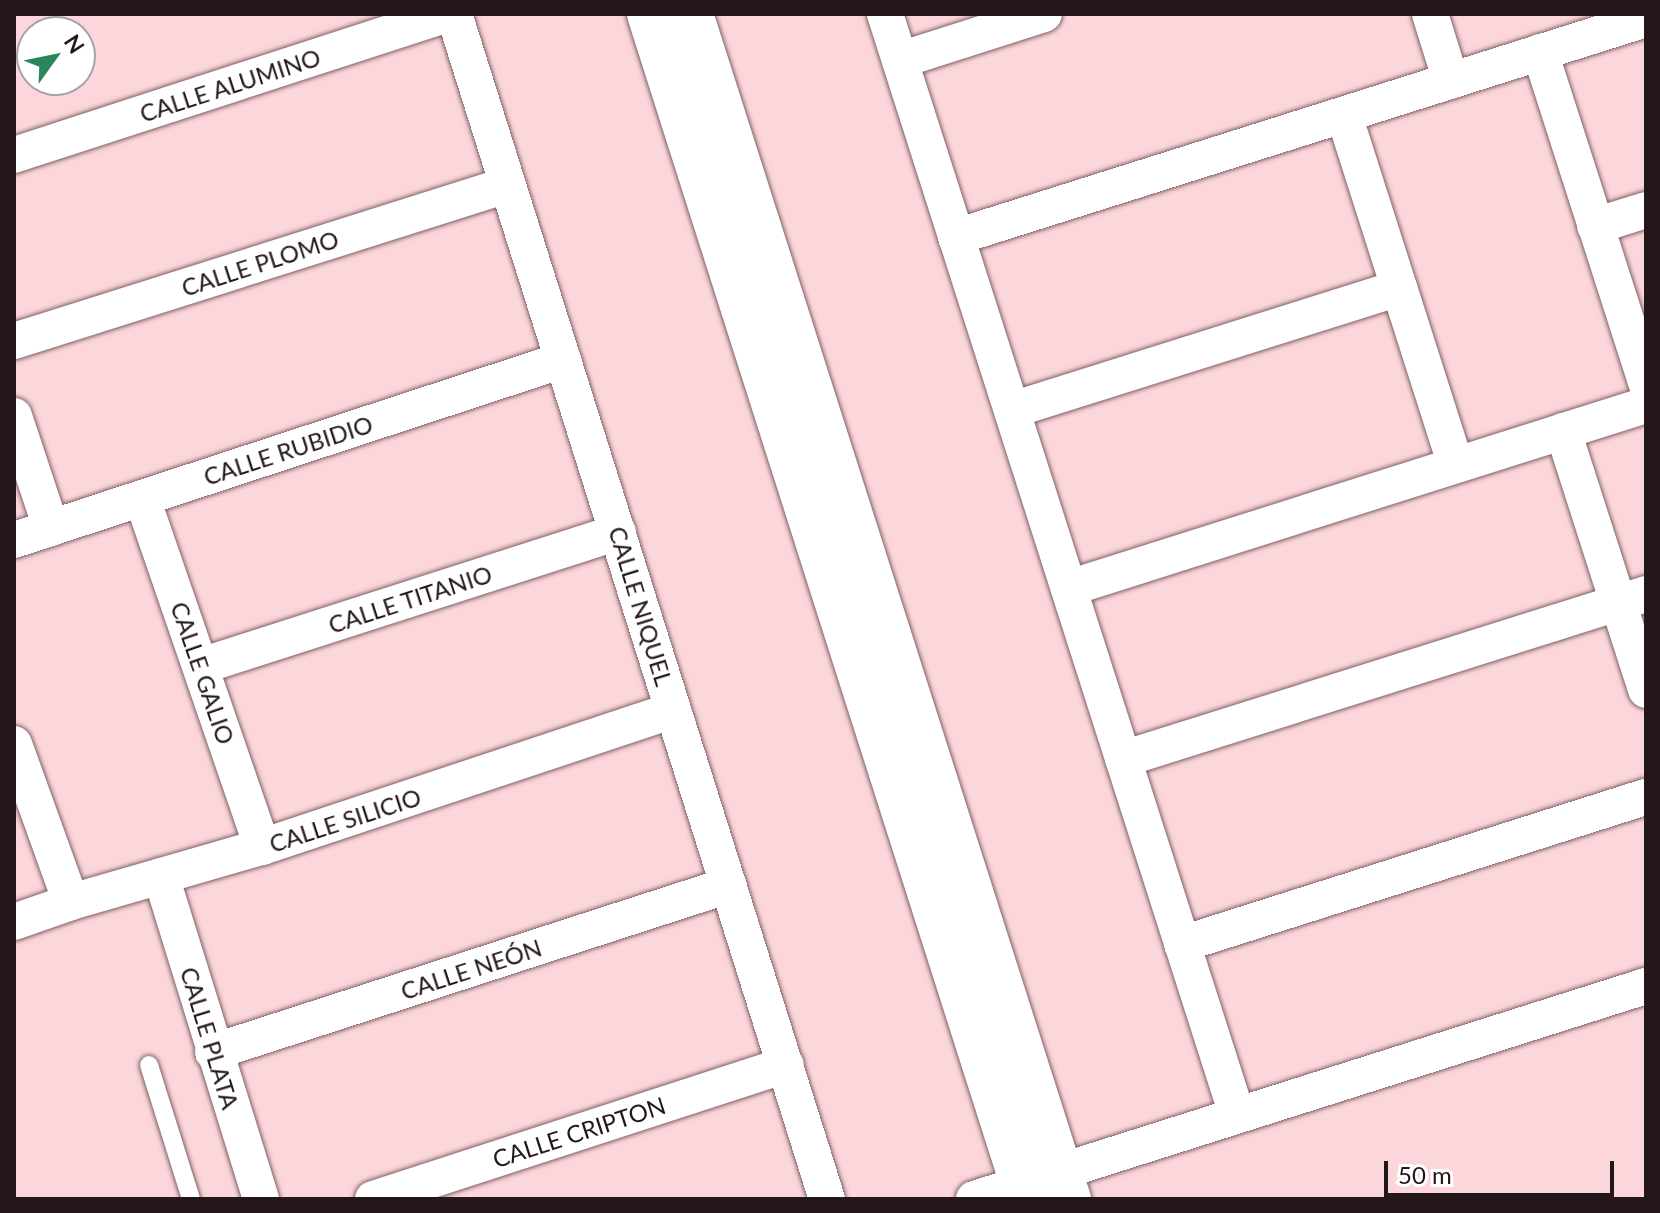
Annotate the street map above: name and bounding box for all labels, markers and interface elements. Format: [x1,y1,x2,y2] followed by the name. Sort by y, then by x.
[16,16,96,96] north arrow
[59,29,91,58] text: N
[136,42,324,128] street label: CALLE ALUMINO
[178,224,342,302] street label: CALLE PLOMO
[200,409,376,491] street label: CALLE RUBIDIO
[603,523,679,689] street label: CALLE NIQUEL
[324,559,496,639] street label: CALLE TITANIO
[165,598,241,748] street label: CALLE GALIO
[266,782,424,858] street label: CALLE SILICIO
[397,933,545,1005] street label: CALLE NEÓN
[175,964,245,1112] street label: CALLE PLATA
[489,1090,669,1174] street label: CALLE CRIPTON
[1388,1145,1618,1195] scale bar
[1398,1160,1452,1189] text: 50 m

